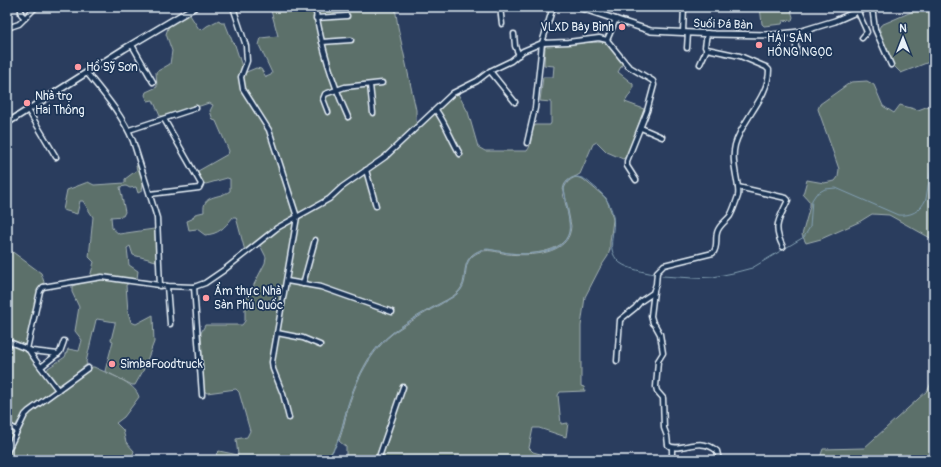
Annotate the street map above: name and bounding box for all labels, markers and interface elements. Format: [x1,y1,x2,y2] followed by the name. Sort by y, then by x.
[693,15,753,33] street label: Suối Đá Bàn
[883,18,923,58] north arrow
[540,20,614,35] place label: VLXD Bảy Bình
[617,22,627,32] marker: VLXD Bảy Bình
[899,22,907,35] text: N
[767,30,833,60] place label: HÁI SẢN HỒNG NGỌC
[754,40,764,50] marker: HÁI SẢN HỒNG NGỌC
[86,59,138,75] place label: Hồ Sỹ Sơn
[73,62,83,72] marker: Hồ Sỹ Sơn
[35,89,85,118] place label: Nhà trọ Hai Thông
[22,98,32,108] marker: Nhà trọ Hai Thông
[214,282,283,313] place label: Ẩm thực Nhà Sàn Phú Quốc
[201,293,211,303] marker: Ẩm thực Nhà Sàn Phú Quốc
[120,357,203,372] place label: SimbaFoodtruck
[107,359,117,369] marker: SimbaFoodtruck

